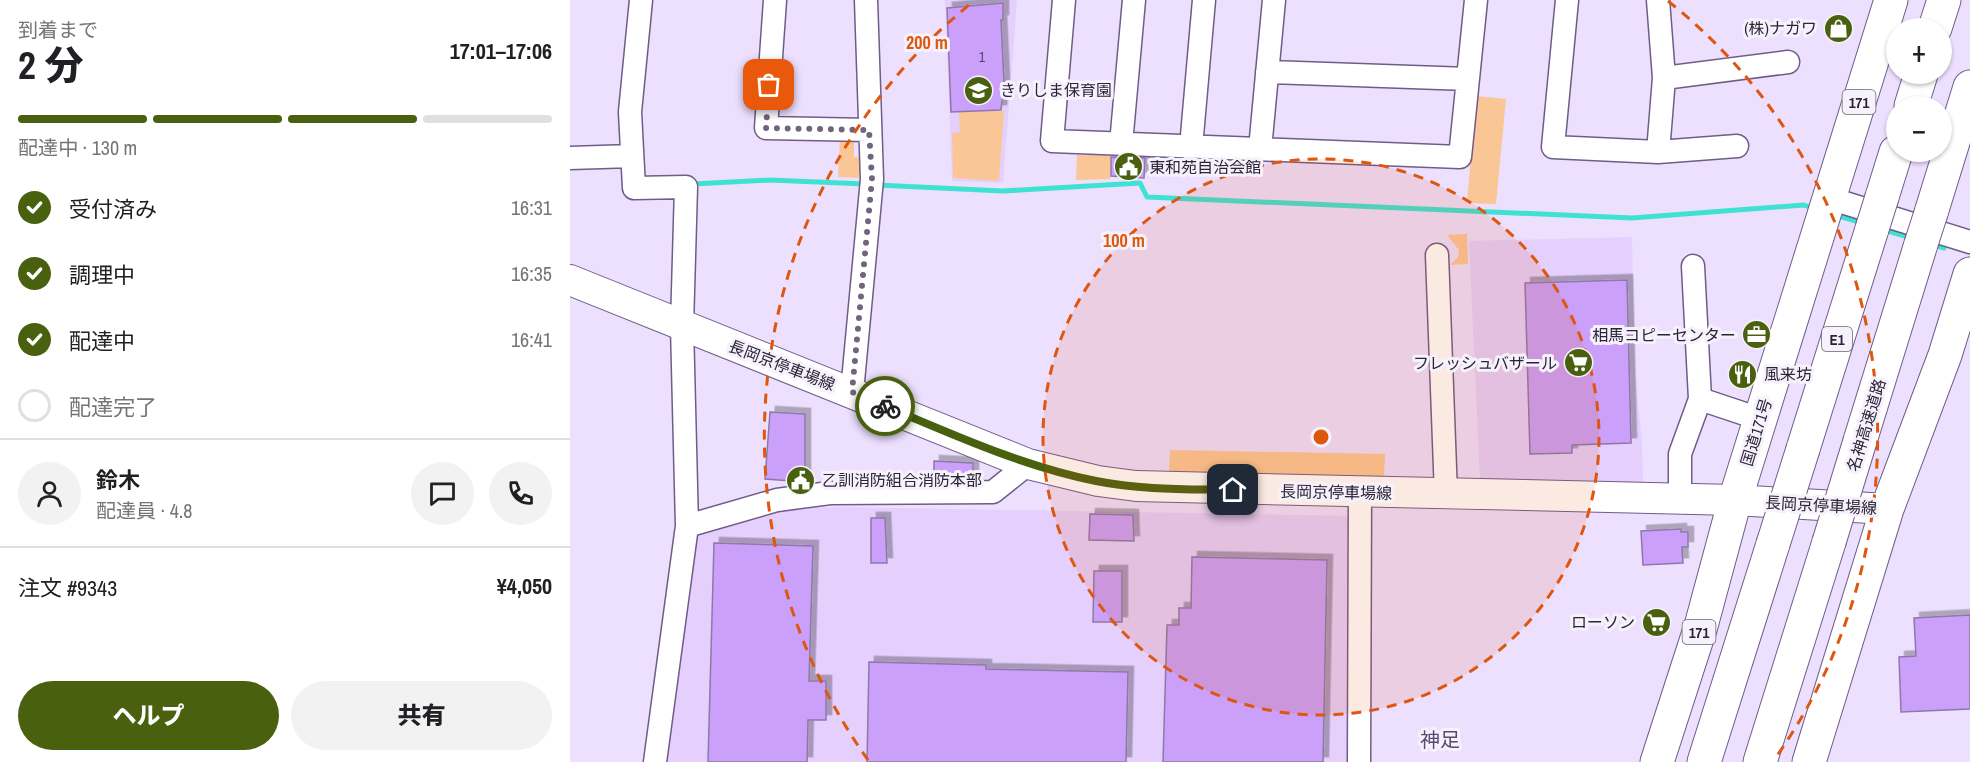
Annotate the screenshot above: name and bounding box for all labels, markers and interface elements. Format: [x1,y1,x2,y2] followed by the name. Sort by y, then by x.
[1822,12,1854,44] shop icon: (株)ナガワ
[18,16,98,43] text: 到着まで
[1744,17,1817,39] place label: (株)ナガワ
[1886,18,1952,162] map controls
[1886,18,1952,84] button: +
[906,30,948,55] text: 200 m
[450,36,552,66] text: 17:01–17:06
[18,39,84,91] text: 2 分
[979,48,986,66] house number: 1
[743,59,794,110] pin
[752,68,785,101] icon: bag
[963,74,995,106] school or university icon: きりしま保育園
[1000,79,1112,101] place label: きりしま保育園
[1842,90,1876,114] road number: 171
[1886,96,1952,162] button: −
[18,134,137,161] text: 配達中 · 130 m
[1112,151,1144,183] public building icon: 東和苑自治会館
[1149,156,1261,178] place label: 東和苑自治会館
[18,191,51,224] icon: check
[69,194,157,224] text: 受付済み
[511,194,552,221] text: 16:31
[1103,228,1145,253] text: 100 m
[18,257,51,290] icon: check
[69,260,135,290] text: 調理中
[511,260,552,287] text: 16:35
[1741,319,1773,351] office icon: 相馬コピーセンター
[18,323,51,356] icon: check
[1592,324,1736,346] place label: 相馬コピーセンター
[69,326,135,356] text: 配達中
[511,326,552,353] text: 16:41
[1822,327,1852,351] road number: E1
[726,335,838,395] street label: 長岡京停車場線
[1562,347,1594,379] supermarket icon: フレッシュバザール
[1413,352,1557,374] place label: フレッシュバザール
[1727,358,1759,390] restaurant icon: 風来坊
[1764,363,1812,385] place label: 風来坊
[855,376,915,436] courier
[1841,376,1891,474] street label: 名神高速道路
[869,390,902,423] icon: bike
[69,392,157,422] text: 配達完了
[1735,395,1777,469] street label: 国道171号
[1311,427,1331,447] centre of rings
[18,462,81,525] button: person
[411,462,474,525] button: chat
[489,462,552,525] button: phone
[785,464,817,496] public building icon: 乙訓消防組合消防本部
[1207,464,1258,515] pin
[96,465,140,495] text: 鈴木
[822,469,982,491] place label: 乙訓消防組合消防本部
[1216,473,1249,506] icon: home
[1280,480,1392,504] street label: 長岡京停車場線
[1764,491,1878,519] street label: 長岡京停車場線
[96,497,192,524] text: 配達員 · 4.8
[497,571,552,601] text: ¥4,050
[18,573,117,603] text: 注文 #9343
[1640,606,1672,638] supermarket icon: ローソン
[1571,611,1635,633] place label: ローソン
[1682,620,1716,644] road number: 171
[18,681,279,750] button: ヘルプ
[291,681,552,750] button: 共有
[1420,726,1460,753] district label: 神足

